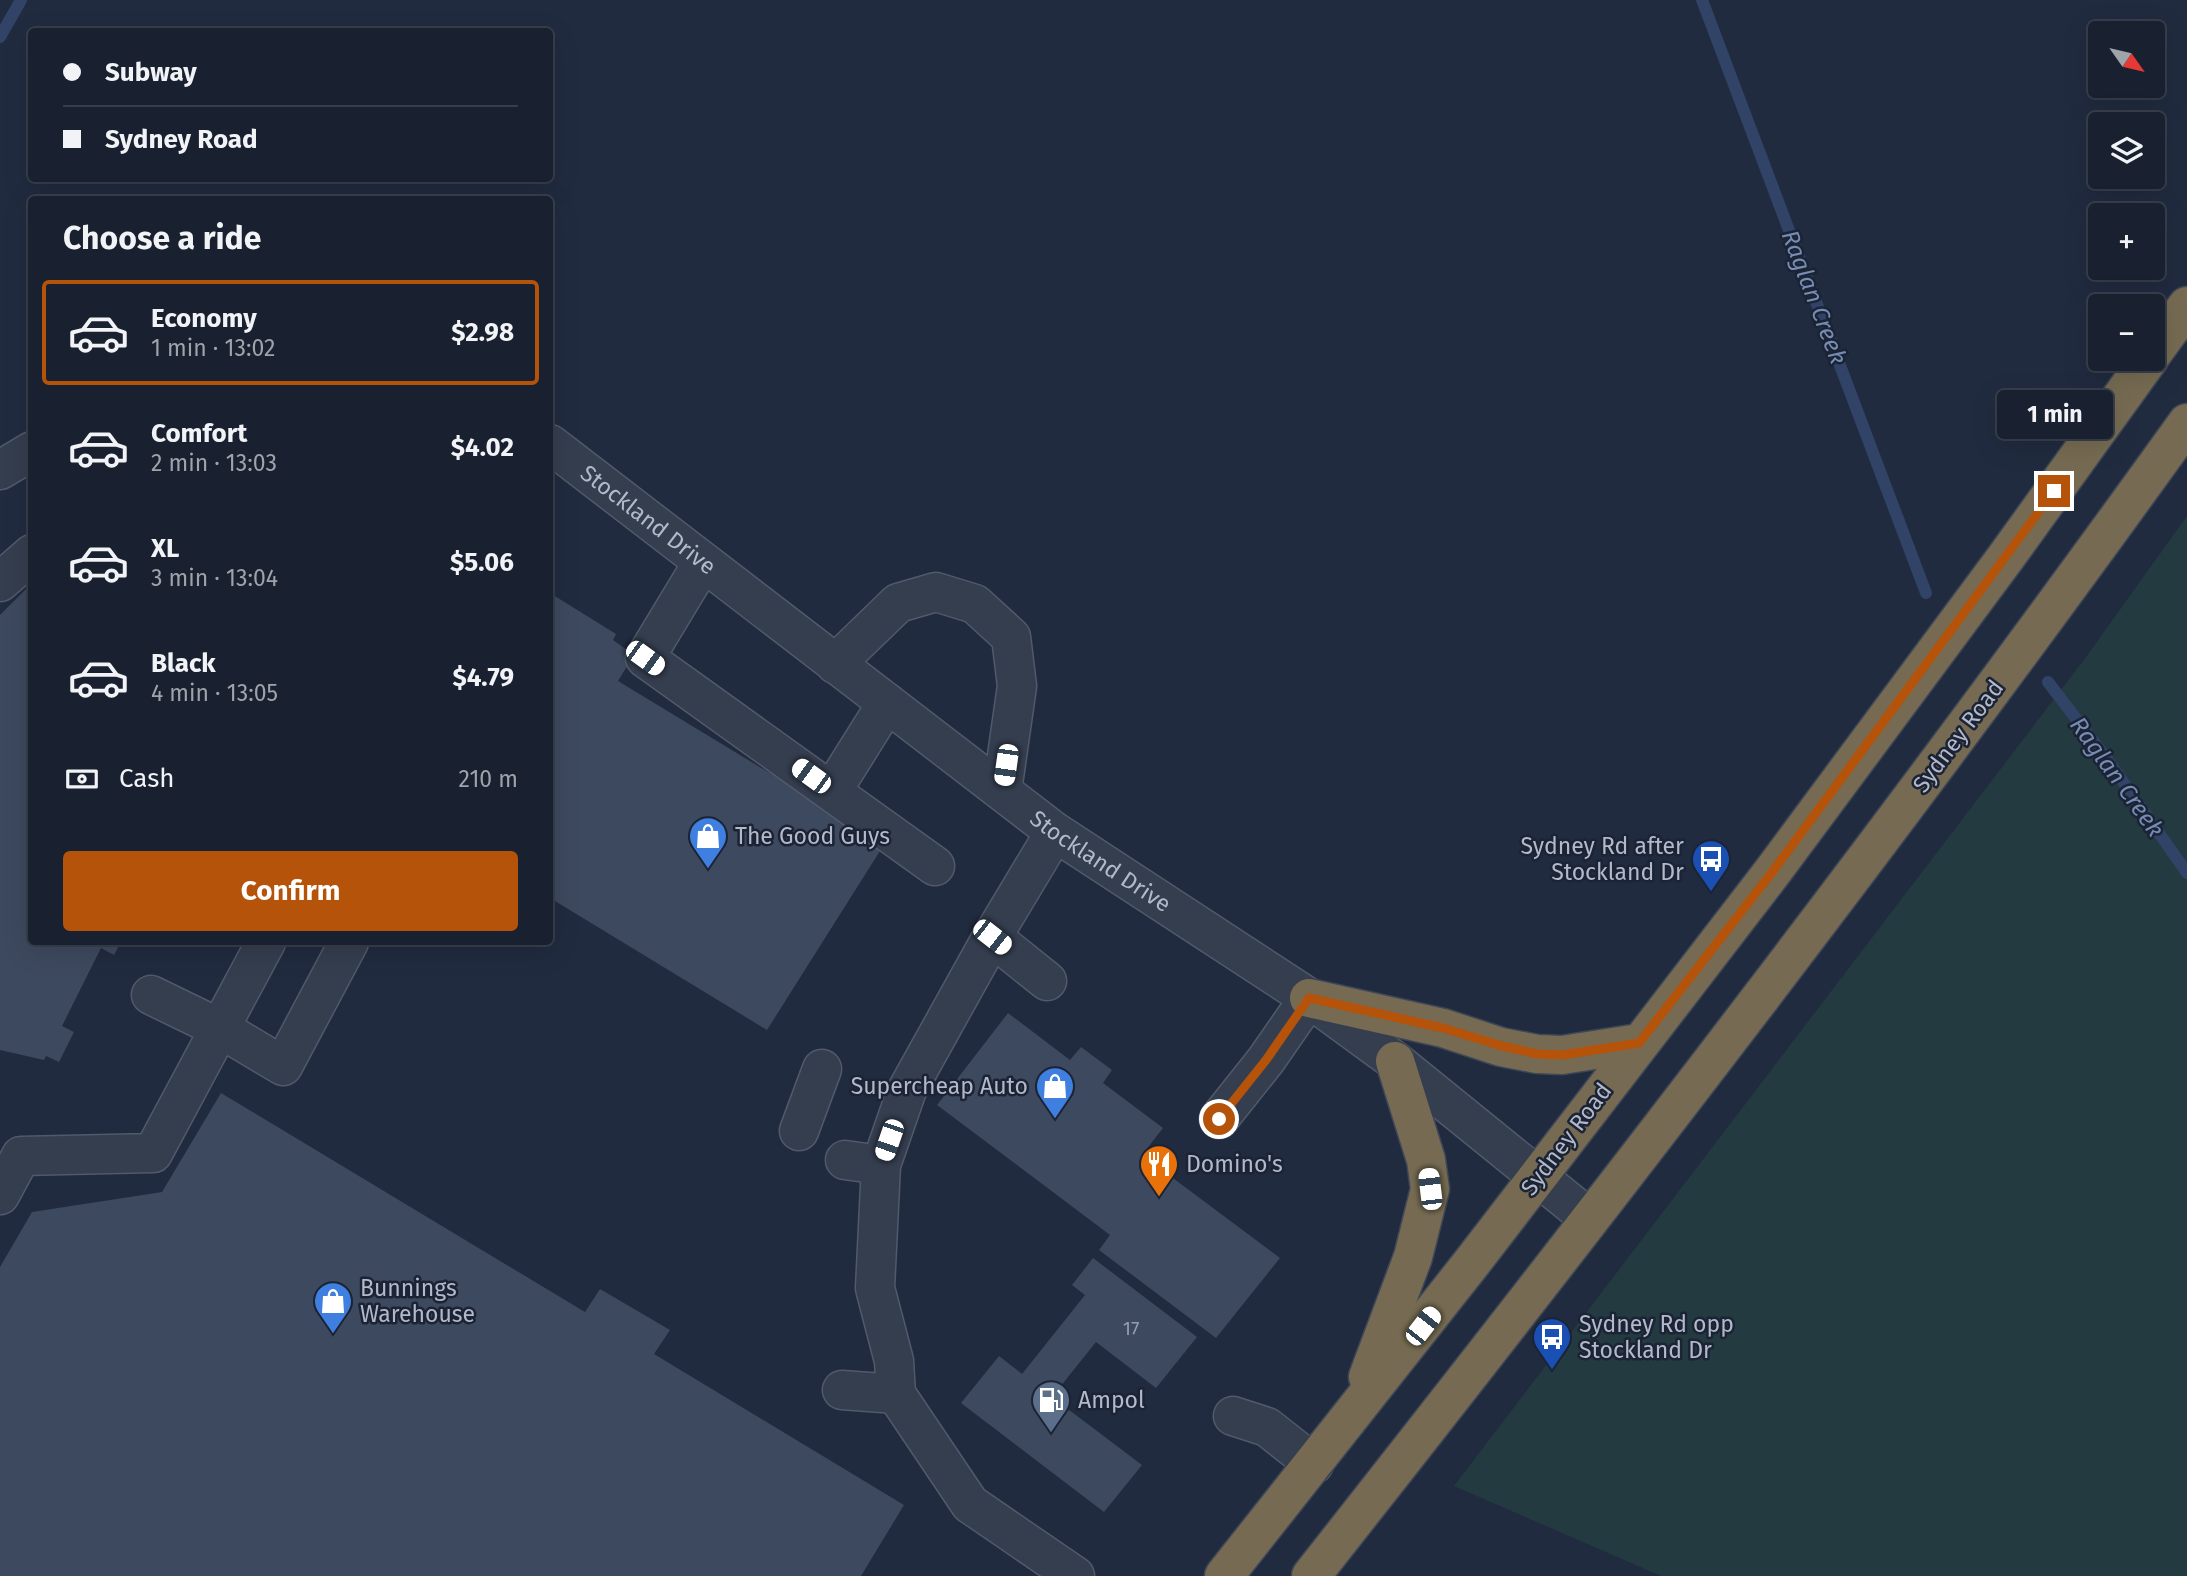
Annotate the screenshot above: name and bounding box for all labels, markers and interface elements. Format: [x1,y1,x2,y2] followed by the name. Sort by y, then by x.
[2088,21,2165,98] north arrow
[2088,21,2165,371] map controls
[105,57,197,88] text: Subway
[2088,112,2165,189] button: layers
[105,124,258,155] text: Sydney Road
[2088,203,2165,280] button: +
[63,219,261,257] text: Choose a ride
[1776,226,1852,368] water label: Raglan Creek
[2088,294,2165,371] button: −
[67,301,130,364] icon: car
[151,303,257,334] text: Economy
[451,317,514,348] text: $2.98
[151,334,275,362] text: 1 min · 13:02
[1996,390,2112,438] callout: 1 min
[2027,400,2083,428] text: 1 min
[67,416,130,479] icon: car
[151,418,247,449] text: Comfort
[451,432,514,463] text: $4.02
[151,449,277,477] text: 2 min · 13:03
[575,459,722,580] street label: Stockland Drive
[2038,475,2070,507] route end
[67,531,130,594] icon: car
[151,533,179,564] text: XL
[450,547,514,578] text: $5.06
[151,564,278,592] text: 3 min · 13:04
[622,637,669,679] car
[67,646,130,709] icon: car
[151,648,216,679] text: Black
[452,662,514,693] text: $4.79
[1907,674,2009,798] street label: Sydney Road
[151,679,278,707] text: 4 min · 13:05
[2064,712,2170,842] water label: Raglan Creek
[993,743,1020,787] car
[788,755,835,797] car
[63,760,101,798] icon: cash
[119,763,175,794] text: Cash
[459,765,518,793] text: 210 m
[1025,804,1176,918] street label: Stockland Drive
[687,815,729,870] shop icon: The Good Guys
[735,822,890,850] place label: The Good Guys
[1520,832,1684,886] place label: Sydney Rd after Stockland Dr
[1690,838,1732,893] bus stop icon: Sydney Rd after Stockland Dr
[63,851,518,931] button: Confirm
[969,916,1016,958] car
[1034,1065,1076,1120] shop icon: Supercheap Auto
[851,1072,1028,1100] place label: Supercheap Auto
[1515,1077,1617,1201] street label: Sydney Road
[1203,1103,1235,1135] route start
[873,1117,906,1163] car
[1138,1143,1180,1198] restaurant icon: Domino's
[1186,1150,1283,1178] place label: Domino's
[1418,1167,1443,1211] car
[360,1274,475,1328] place label: Bunnings Warehouse
[312,1280,354,1335] shop icon: Bunnings Warehouse
[1402,1303,1445,1349] car
[1579,1310,1734,1364] place label: Sydney Rd opp Stockland Dr
[1531,1316,1573,1371] bus stop icon: Sydney Rd opp Stockland Dr
[1123,1317,1139,1340] house number: 17
[1030,1379,1072,1434] fuel station icon: Ampol
[1078,1386,1145,1414] place label: Ampol

